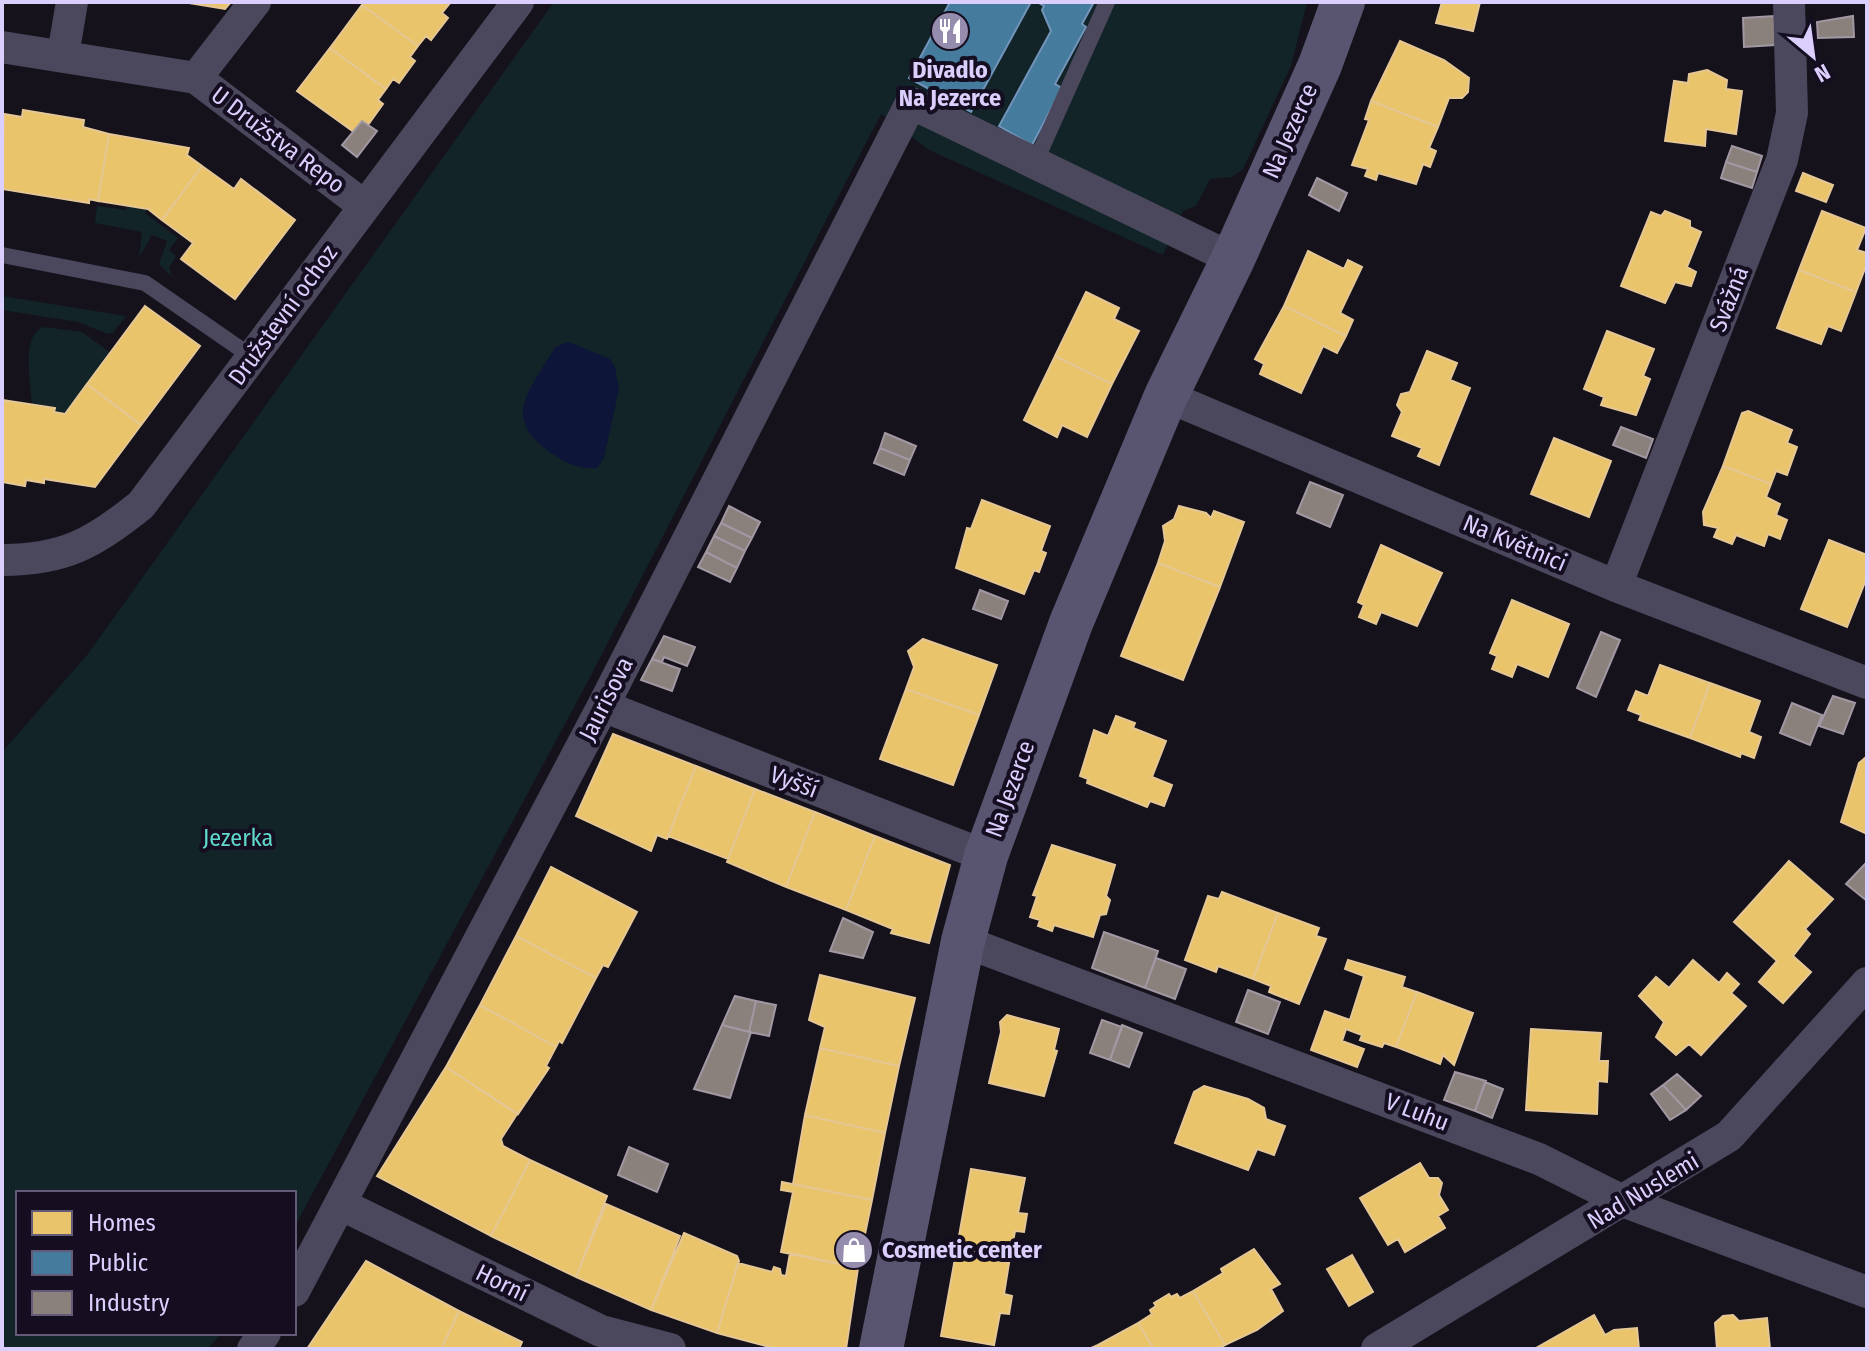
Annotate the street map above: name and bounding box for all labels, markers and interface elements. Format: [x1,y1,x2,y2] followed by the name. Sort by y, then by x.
[929,10,971,52] restaurant icon: Divadlo Na Jezerce
[1773,16,1853,96] north arrow
[899,56,1001,112] place label: Divadlo Na Jezerce
[1810,58,1835,88] text: N
[1257,79,1323,183] street label: Na Jezerce
[206,81,350,199] street label: U Družstva Repo
[223,240,343,390] street label: Družstevní ochoz
[1704,262,1754,336] street label: Svážná
[1459,509,1571,577] street label: Na Květnici
[573,652,639,746] street label: Jaurisova
[980,737,1040,841] street label: Na Jezerce
[766,760,822,804] street label: Vyšší
[203,824,273,852] park label: Jezerka
[1381,1087,1453,1137] street label: V Luhu
[1582,1147,1704,1235] street label: Nad Nuslemi
[16,1191,296,1335] legend
[88,1209,156,1237] text: Homes
[833,1229,875,1271] shop icon: Cosmetic center
[882,1236,1042,1264] place label: Cosmetic center
[88,1249,148,1277] text: Public
[471,1259,533,1307] street label: Horní
[88,1289,170,1317] text: Industry

